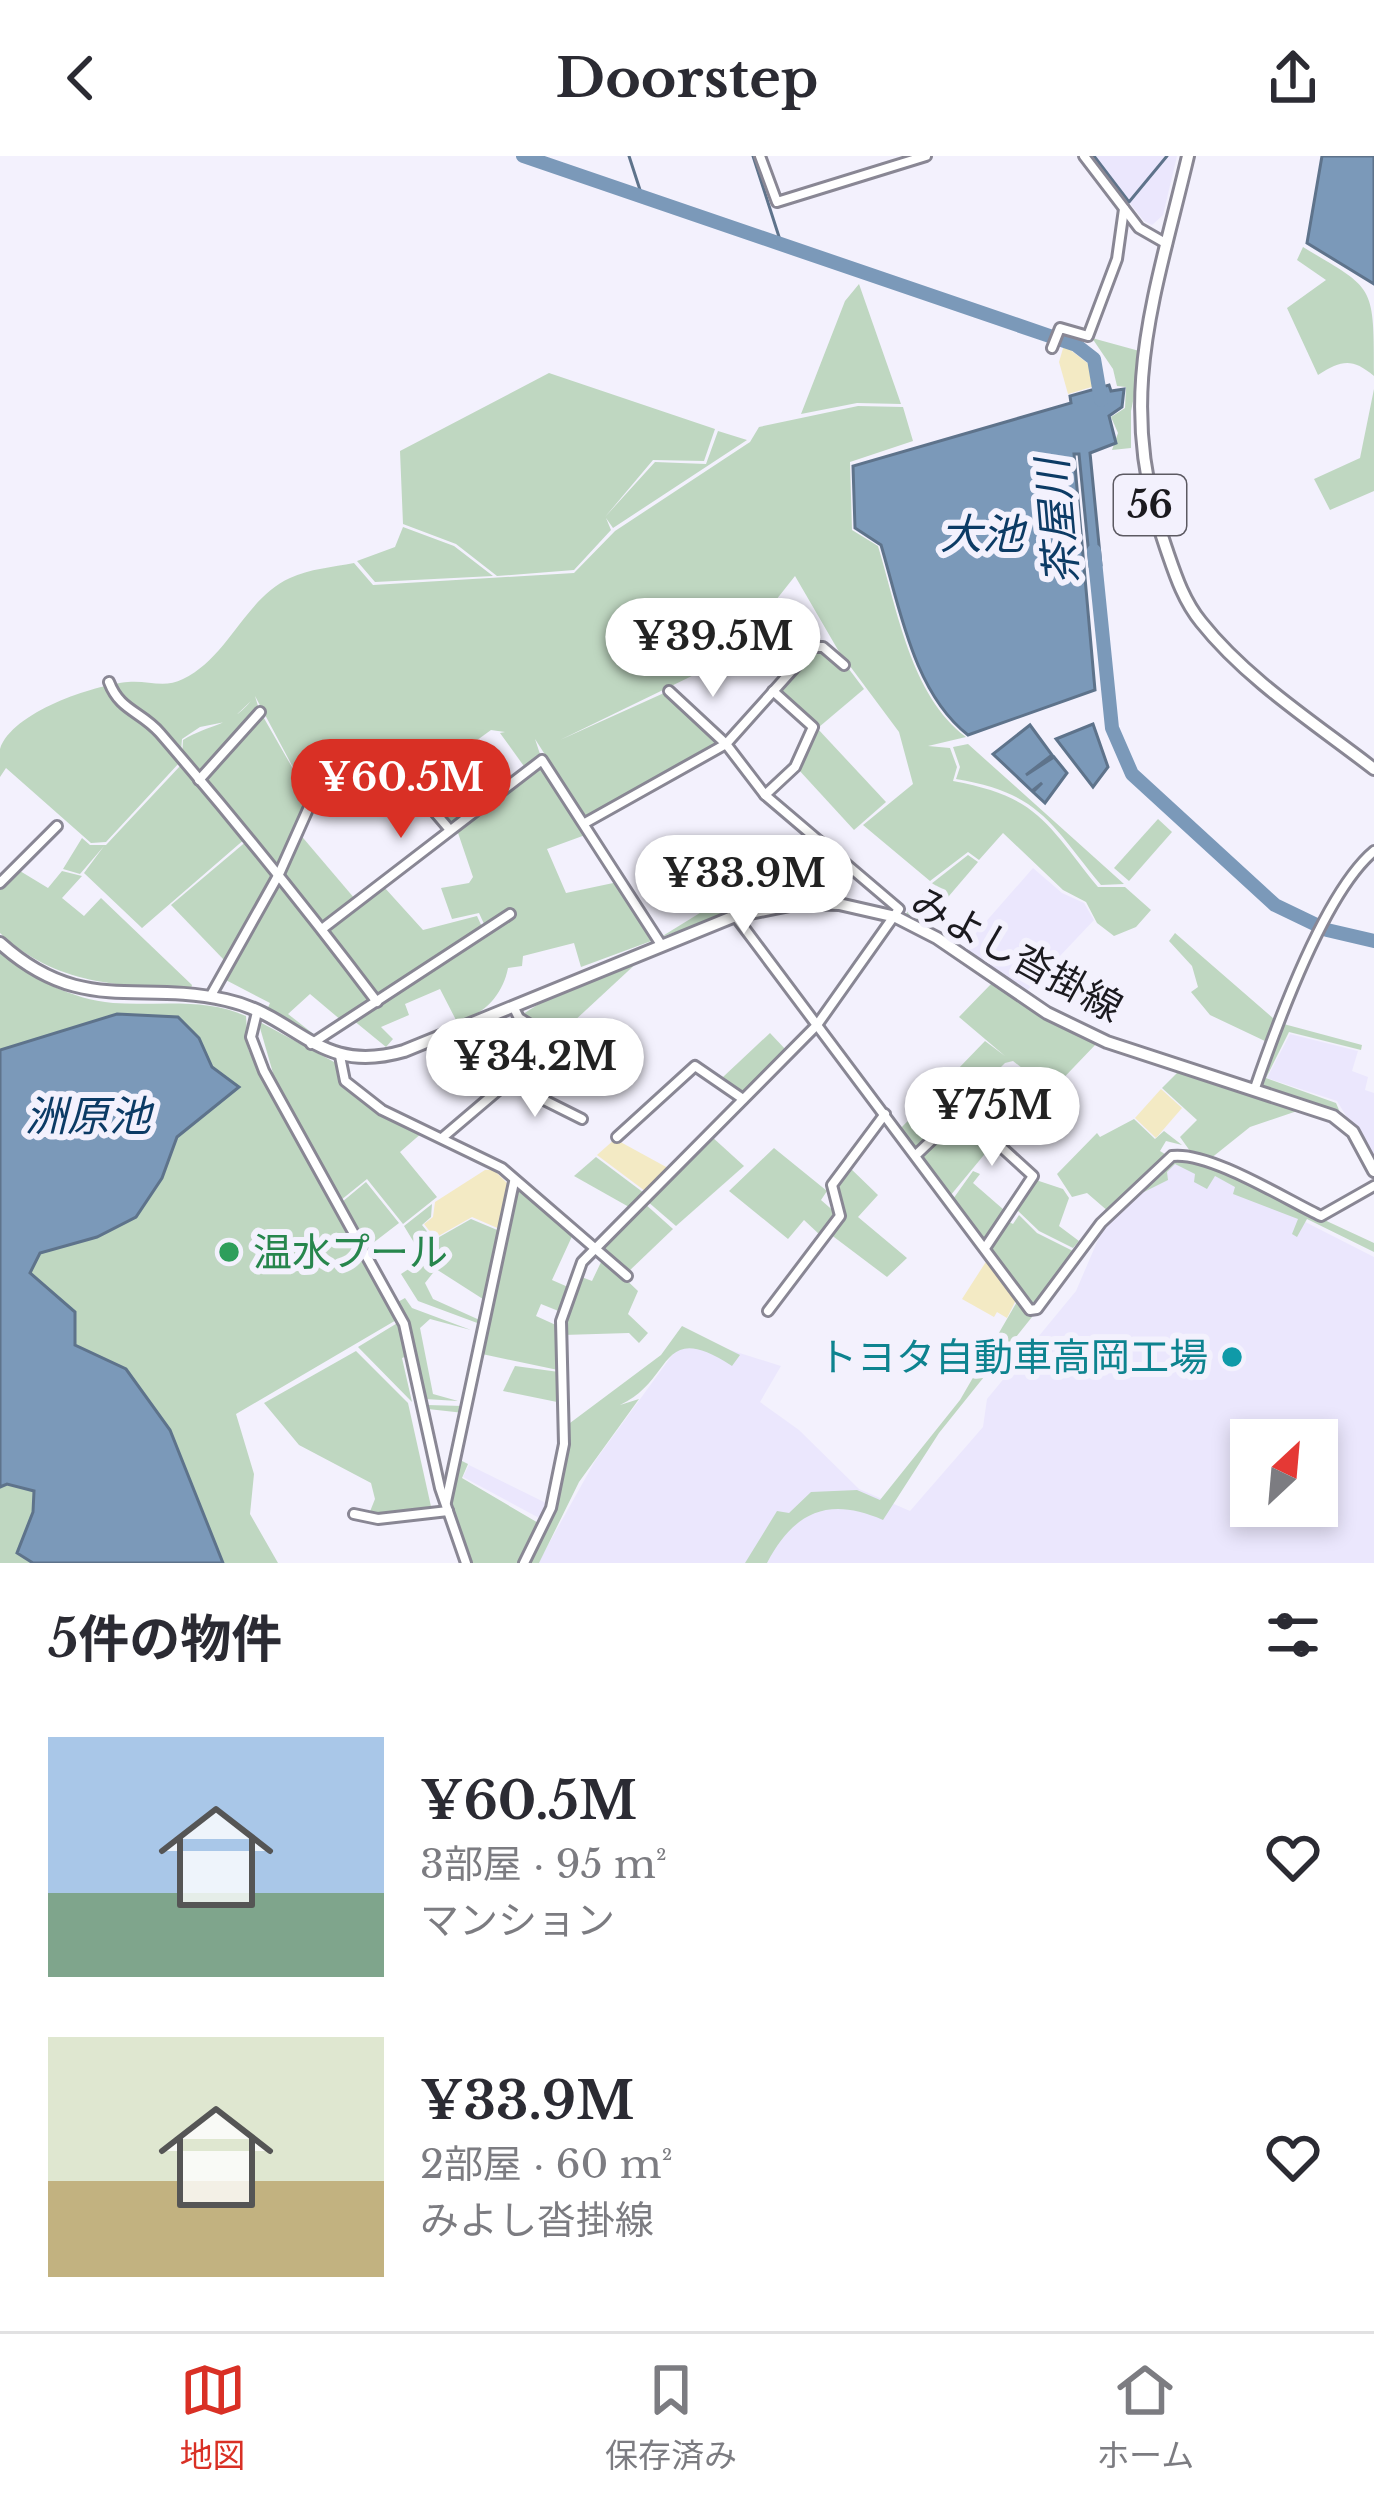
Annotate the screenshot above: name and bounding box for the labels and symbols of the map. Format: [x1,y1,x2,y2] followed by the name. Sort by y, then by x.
[1025,453,1088,587] water label: 茶屋川
[1114,475,1186,535] road number: 56
[940,508,1028,560] water label: 大池
[615,598,811,700] pin: ¥39.5M
[303,739,499,841] pin: ¥60.5M
[646,835,842,937] pin: ¥33.9M
[903,876,1131,1033] street label: みよし沓掛線
[437,1018,633,1120] pin: ¥34.2M
[921,1067,1063,1169] pin: ¥75M
[25,1090,155,1142] water label: 洲原池
[253,1228,448,1277] place label: 温水プール
[216,1239,242,1265] marker: 温水プール
[818,1333,1208,1382] place label: トヨタ自動車高岡工場
[1219,1344,1245,1370] marker: トヨタ自動車高岡工場
[1230,1419,1338,1527] north arrow

